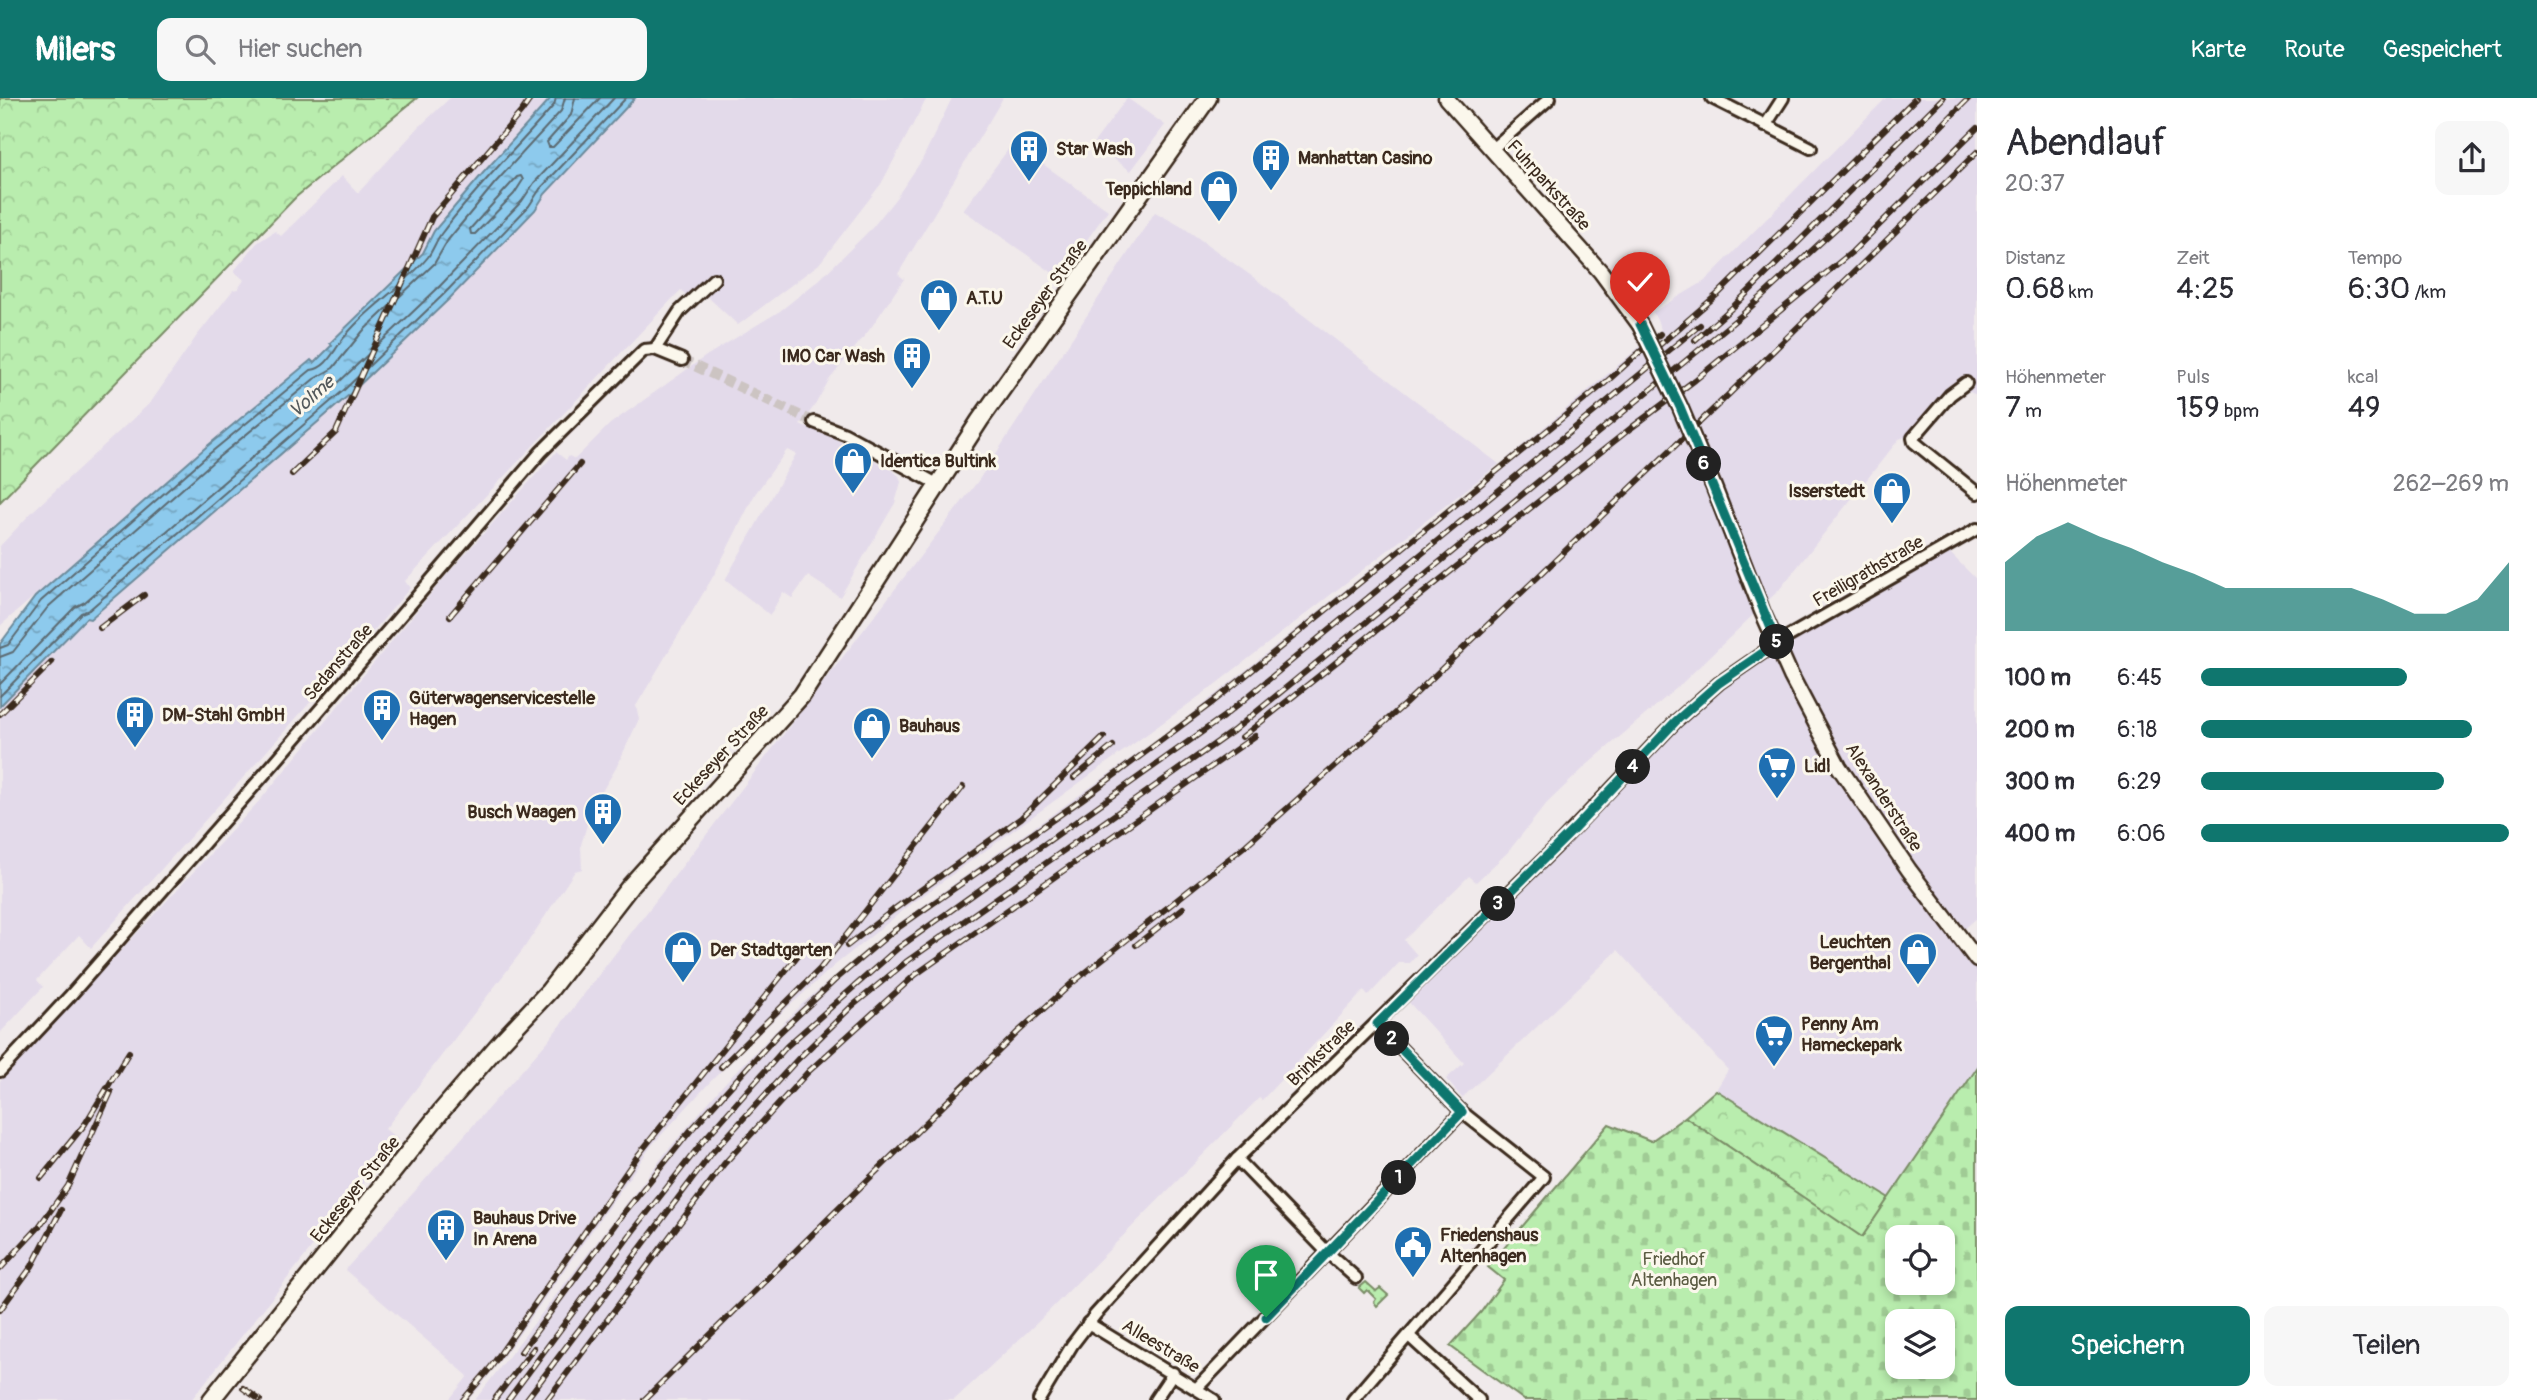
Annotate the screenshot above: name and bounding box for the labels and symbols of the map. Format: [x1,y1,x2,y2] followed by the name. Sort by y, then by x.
[1008,128,1050,183] building icon: Star Wash
[1502,135,1596,236] street label: Fuhrparkstraße
[1250,137,1292,192] building icon: Manhattan Casino
[1056,138,1133,161] place label: Star Wash
[1298,147,1433,170] place label: Manhattan Casino
[1198,168,1240,223] shop icon: Teppichland
[1104,178,1192,201] place label: Teppichland
[998,235,1093,354] street label: Eckeseyer Straße
[1610,252,1670,324] pin
[918,277,960,332] shop icon: A.T.U
[966,287,1003,310] place label: A.T.U
[891,335,933,390] building icon: IMO Car Wash
[782,345,886,368] place label: IMO Car Wash
[284,369,341,423] water label: Volme
[832,440,874,495] shop icon: Identica Bultink
[1686,446,1722,482] pin: 6
[880,450,996,473] place label: Identica Bultink
[1871,470,1913,525] shop icon: Isserstedt
[1788,480,1866,503] place label: Isserstedt
[1809,530,1928,612] street label: Freiligrathstraße
[299,619,378,706] street label: Sedanstraße
[1760,624,1795,660] pin: 5
[361,687,403,742] building icon: Güterwagenservicestelle Hagen
[409,687,596,731] place label: Güterwagenservicestelle Hagen
[114,694,156,749] building icon: DM-Stahl GmbH
[669,700,774,811] street label: Eckeseyer Straße
[162,704,285,727] place label: DM-Stahl GmbH
[851,705,893,760] shop icon: Bauhaus
[899,715,961,738] place label: Bauhaus
[1840,739,1927,856] street label: Alexanderstraße
[1756,745,1798,800] supermarket icon: Lidl
[1616,750,1650,784] pin: 4
[1804,755,1830,778] place label: Lidl
[582,791,624,846] building icon: Busch Waagen
[467,801,576,824] place label: Busch Waagen
[1480,886,1516,922] pin: 3
[662,929,704,984] shop icon: Der Stadtgarten
[1810,931,1891,975] place label: Leuchten Bergenthal
[1897,931,1939,986] shop icon: Leuchten Bergenthal
[710,939,833,962] place label: Der Stadtgarten
[1753,1013,1795,1068] supermarket icon: Penny Am Hameckepark
[1801,1013,1902,1057] place label: Penny Am Hameckepark
[1282,1015,1360,1092] street label: Brinkstraße
[1374,1021,1410,1056] pin: 2
[306,1132,405,1247] street label: Eckeseyer Straße
[1382,1160,1416,1196] pin: 1
[425,1207,467,1262] building icon: Bauhaus Drive In Arena
[473,1207,577,1251] place label: Bauhaus Drive In Arena
[1392,1224,1434,1279] public building icon: Friedenshaus Altenhagen
[1440,1224,1539,1268] place label: Friedenshaus Altenhagen
[1236,1245,1296,1317] pin
[1631,1248,1717,1292] park label: Friedhof Altenhagen
[1118,1314,1204,1379] street label: Alleestraße

